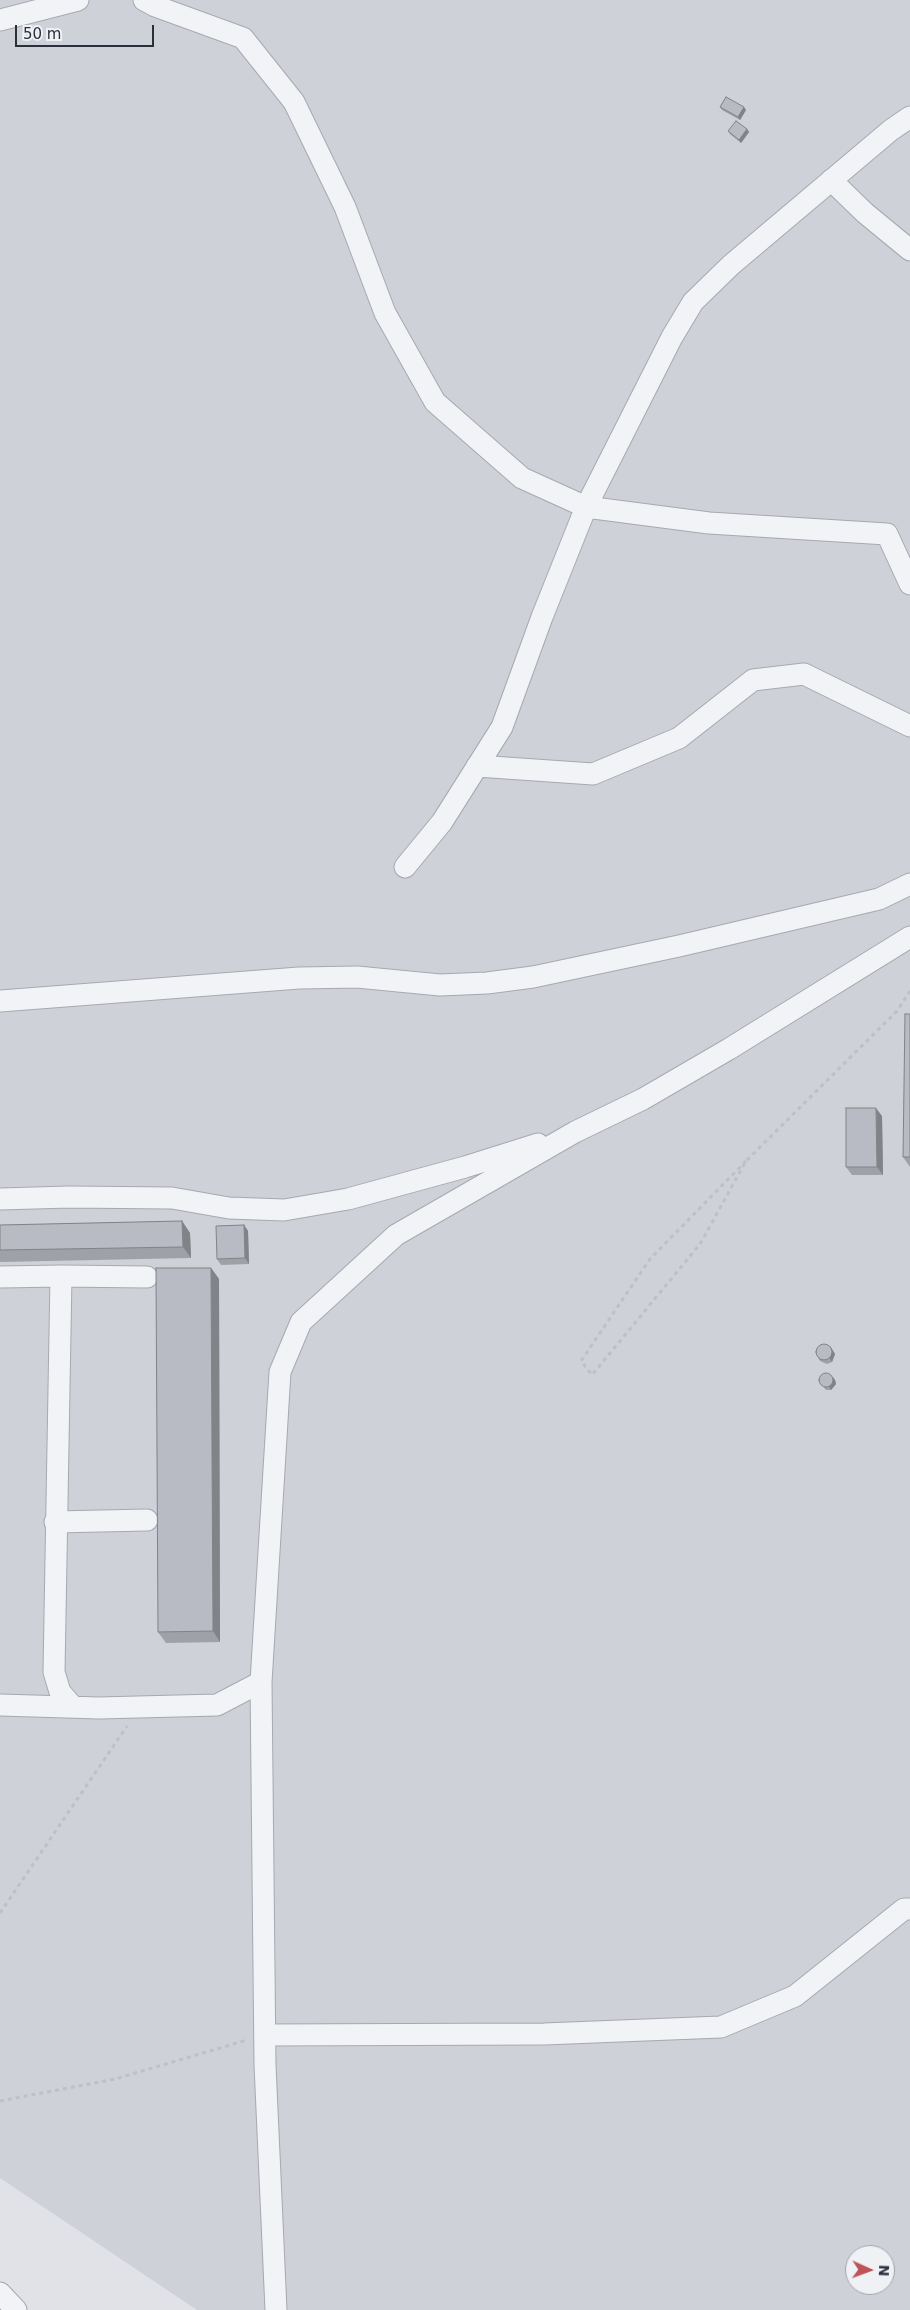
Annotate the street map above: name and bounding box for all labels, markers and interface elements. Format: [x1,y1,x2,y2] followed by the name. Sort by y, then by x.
[18,15,156,47] scale bar
[23,25,61,43] text: 50 m
[845,2245,895,2295] north arrow
[876,2264,892,2277] text: N

